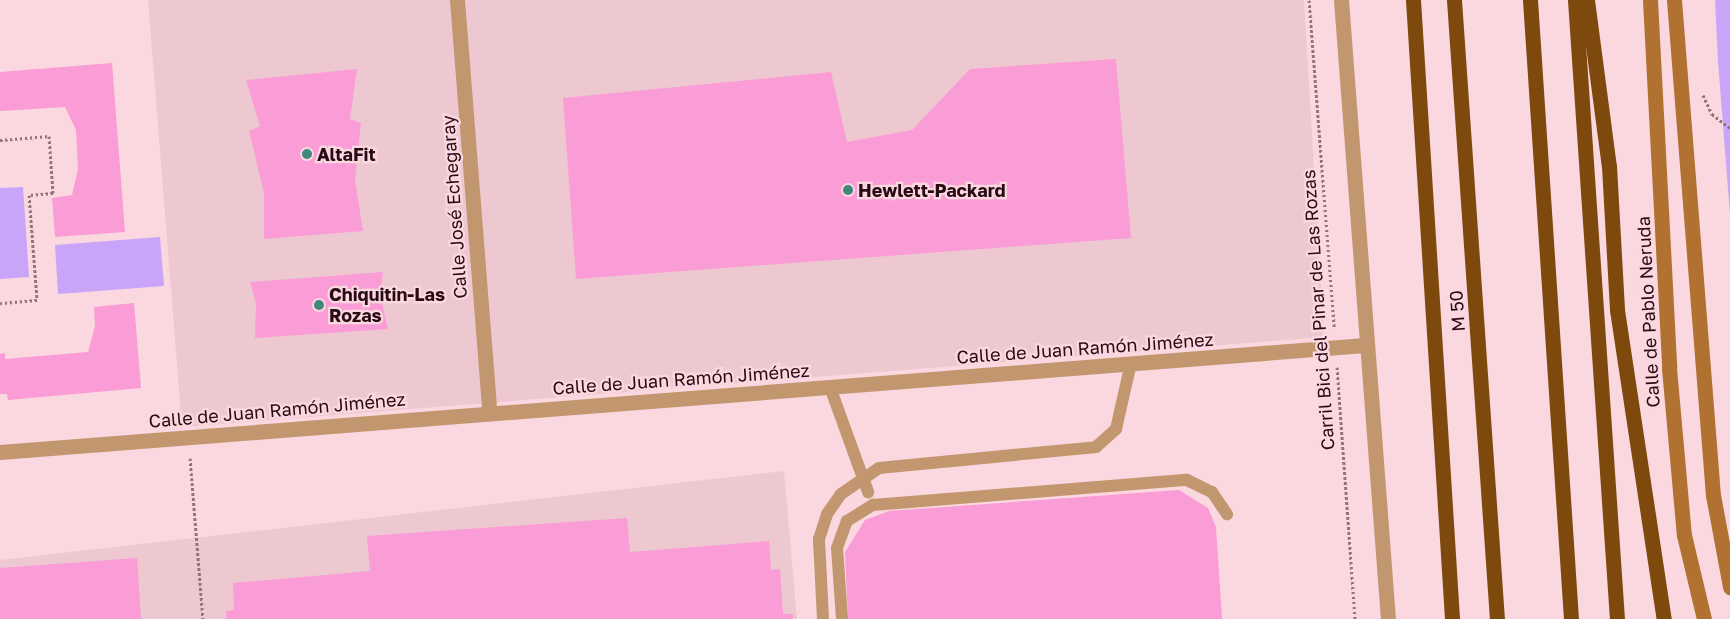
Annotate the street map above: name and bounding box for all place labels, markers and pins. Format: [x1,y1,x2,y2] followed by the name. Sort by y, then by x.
[317,143,376,165] place label: AltaFit
[301,148,313,160] marker: AltaFit
[858,179,1005,201] place label: Hewlett-Packard
[842,184,854,196] marker: Hewlett-Packard
[329,284,445,326] place label: Chiquitin-Las Rozas
[313,299,325,311] marker: Chiquitin-Las Rozas

